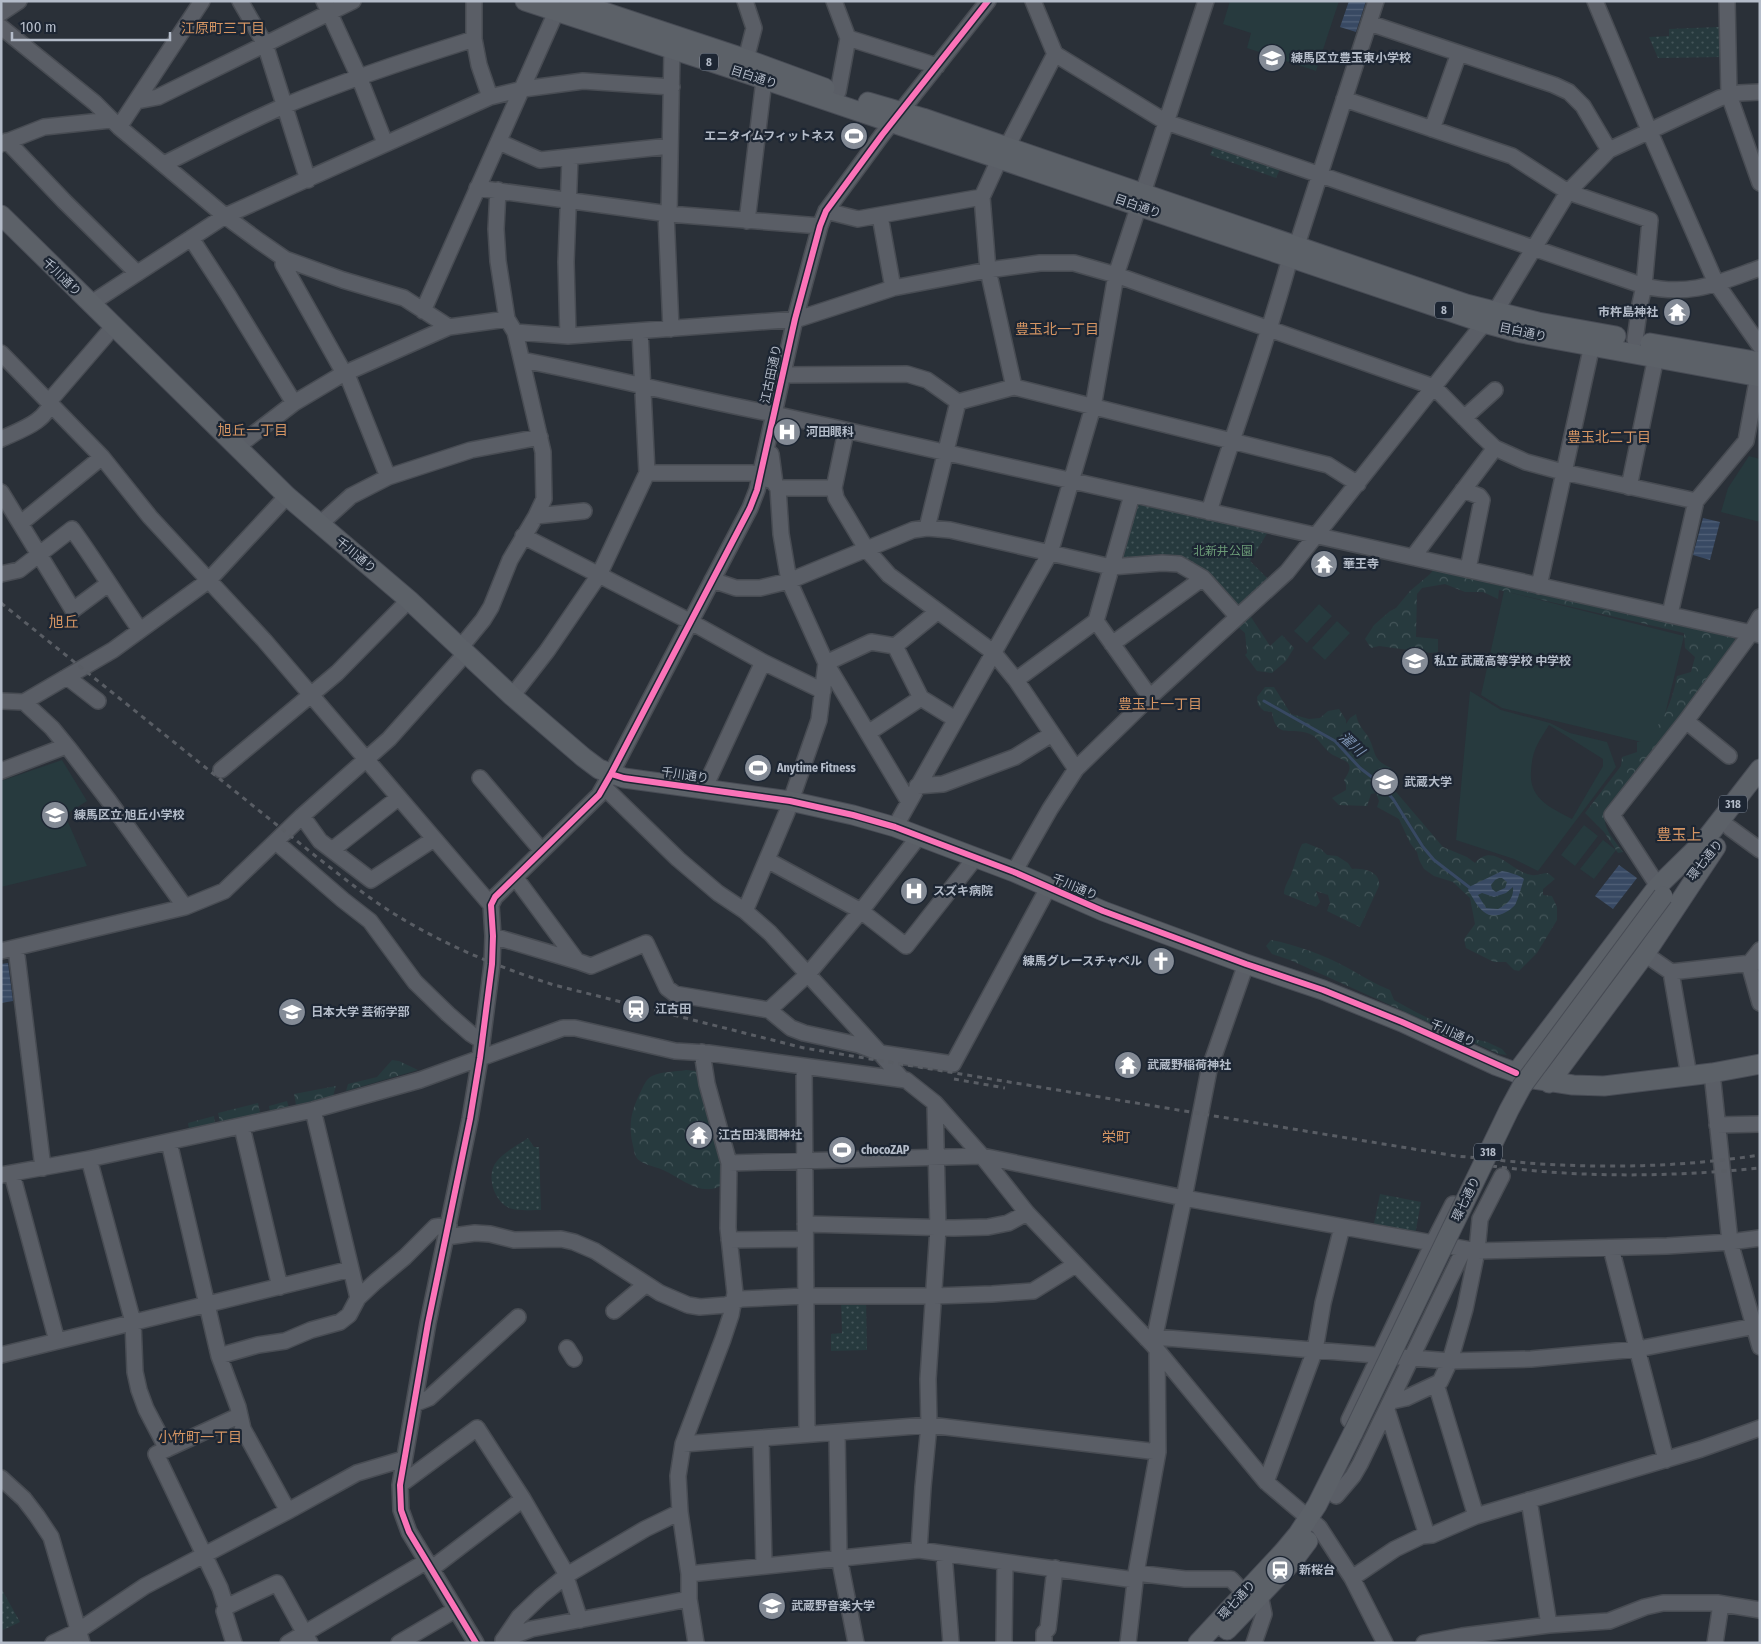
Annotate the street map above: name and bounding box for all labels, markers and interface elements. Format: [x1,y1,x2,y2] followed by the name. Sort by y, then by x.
[12,10,170,42] scale bar
[20,18,57,36] text: 100 m
[181,20,265,37] district label: 江原町三丁目
[1257,43,1287,73] school or university icon: 練馬区立豊玉東小学校
[1291,51,1411,65] place label: 練馬区立豊玉東小学校
[700,54,718,70] road number: 8
[729,63,779,91] street label: 目白通り
[839,121,869,151] sports icon: エニタイムフィットネス
[704,129,835,143] place label: エニタイムフィットネス
[1113,192,1163,220] street label: 目白通り
[40,255,84,299] street label: 千川通り
[1662,297,1692,327] temple icon: 市杵島神社
[1435,302,1453,318] road number: 8
[1598,305,1658,319] place label: 市杵島神社
[1498,320,1548,344] street label: 目白通り
[1015,321,1099,338] district label: 豊玉北一丁目
[758,343,784,405] street label: 江古田通り
[772,417,802,447] hospital icon: 河田眼科
[218,422,288,439] district label: 旭丘一丁目
[806,425,854,439] place label: 河田眼科
[1567,429,1651,446] district label: 豊玉北二丁目
[333,534,379,576] street label: 千川通り
[1193,544,1253,558] park label: 北新井公園
[1309,549,1339,579] temple icon: 華王寺
[1343,557,1379,571] place label: 華王寺
[49,613,79,631] district label: 旭丘
[1400,646,1430,676] school or university icon: 私立 武蔵高等学校 中学校
[1434,654,1571,668] place label: 私立 武蔵高等学校 中学校
[1118,696,1202,713] district label: 豊玉上一丁目
[1336,729,1369,761] water label: 濯川
[743,753,773,783] sports icon: Anytime Fitness
[776,761,856,775] place label: Anytime Fitness
[660,765,710,785] street label: 千川通り
[1370,767,1400,797] school or university icon: 武蔵大学
[1404,775,1452,789] place label: 武蔵大学
[1719,796,1747,812] road number: 318
[40,800,70,830] school or university icon: 練馬区立 旭丘小学校
[74,808,185,822] place label: 練馬区立 旭丘小学校
[1656,826,1702,844] district label: 豊玉上
[1684,837,1726,883] street label: 環七通り
[1050,871,1100,903] street label: 千川通り
[899,876,929,906] hospital icon: スズキ病院
[933,884,993,898] place label: スズキ病院
[1146,946,1176,976] church icon: 練馬グレースチャペル
[1023,954,1142,968] place label: 練馬グレースチャペル
[621,994,651,1024] station icon: 江古田
[277,997,307,1027] school or university icon: 日本大学 芸術学部
[655,1002,691,1016] place label: 江古田
[311,1005,410,1019] place label: 日本大学 芸術学部
[1428,1017,1478,1049] street label: 千川通り
[1113,1050,1143,1080] temple icon: 武蔵野稲荷神社
[1147,1058,1231,1072] place label: 武蔵野稲荷神社
[684,1120,714,1150] temple icon: 江古田浅間神社
[718,1128,802,1142] place label: 江古田浅間神社
[1102,1129,1130,1146] district label: 栄町
[827,1135,857,1165] sports icon: chocoZAP
[861,1143,910,1157] place label: chocoZAP
[1474,1144,1502,1160] road number: 318
[1449,1174,1483,1224] street label: 環七通り
[158,1429,242,1446] district label: 小竹町一丁目
[1265,1555,1295,1585] station icon: 新桜台
[1299,1563,1335,1577] place label: 新桜台
[1216,1578,1258,1622] street label: 環七通り
[757,1591,787,1621] school or university icon: 武蔵野音楽大学
[791,1599,875,1613] place label: 武蔵野音楽大学

